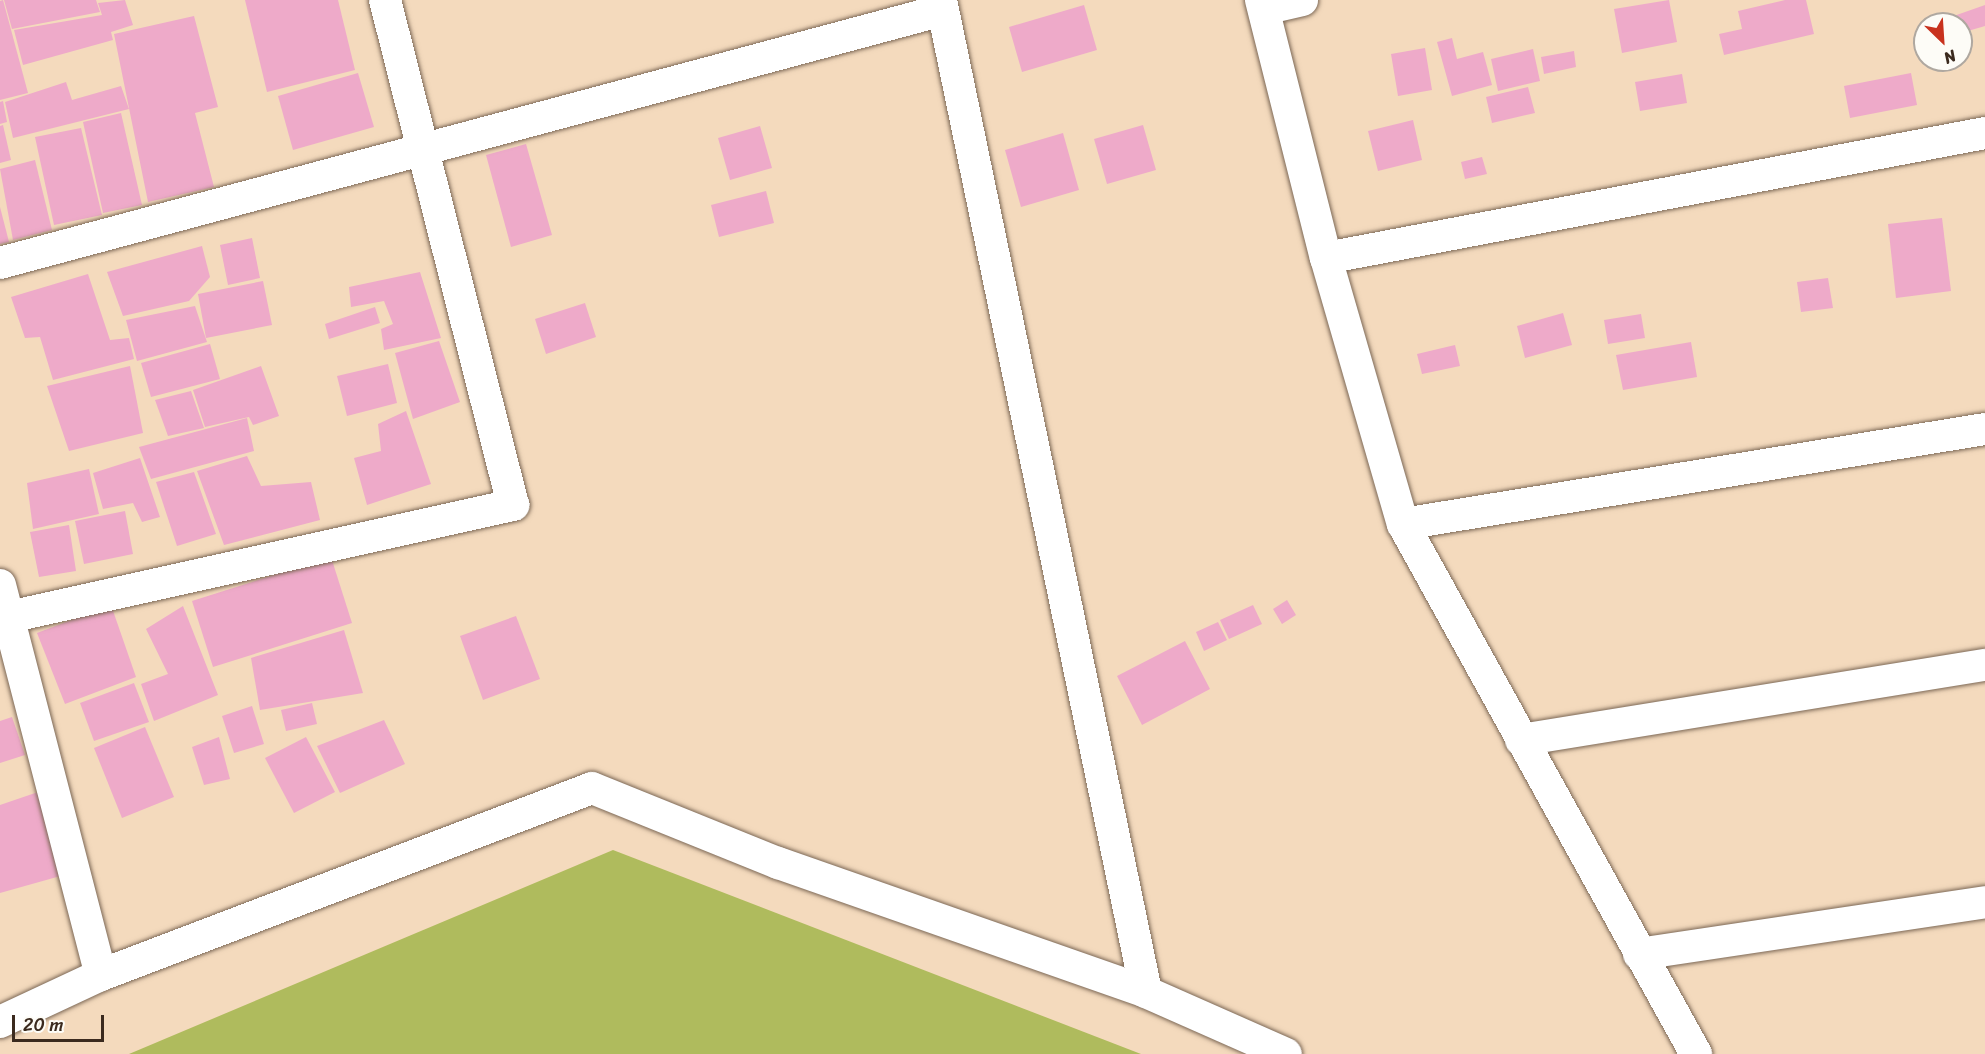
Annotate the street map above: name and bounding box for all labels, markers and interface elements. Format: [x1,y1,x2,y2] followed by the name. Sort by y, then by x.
[1913,12,1973,72] north arrow
[1939,41,1961,72] text: N
[15,1003,106,1041] scale bar
[23,1009,63,1041] text: 20 m

